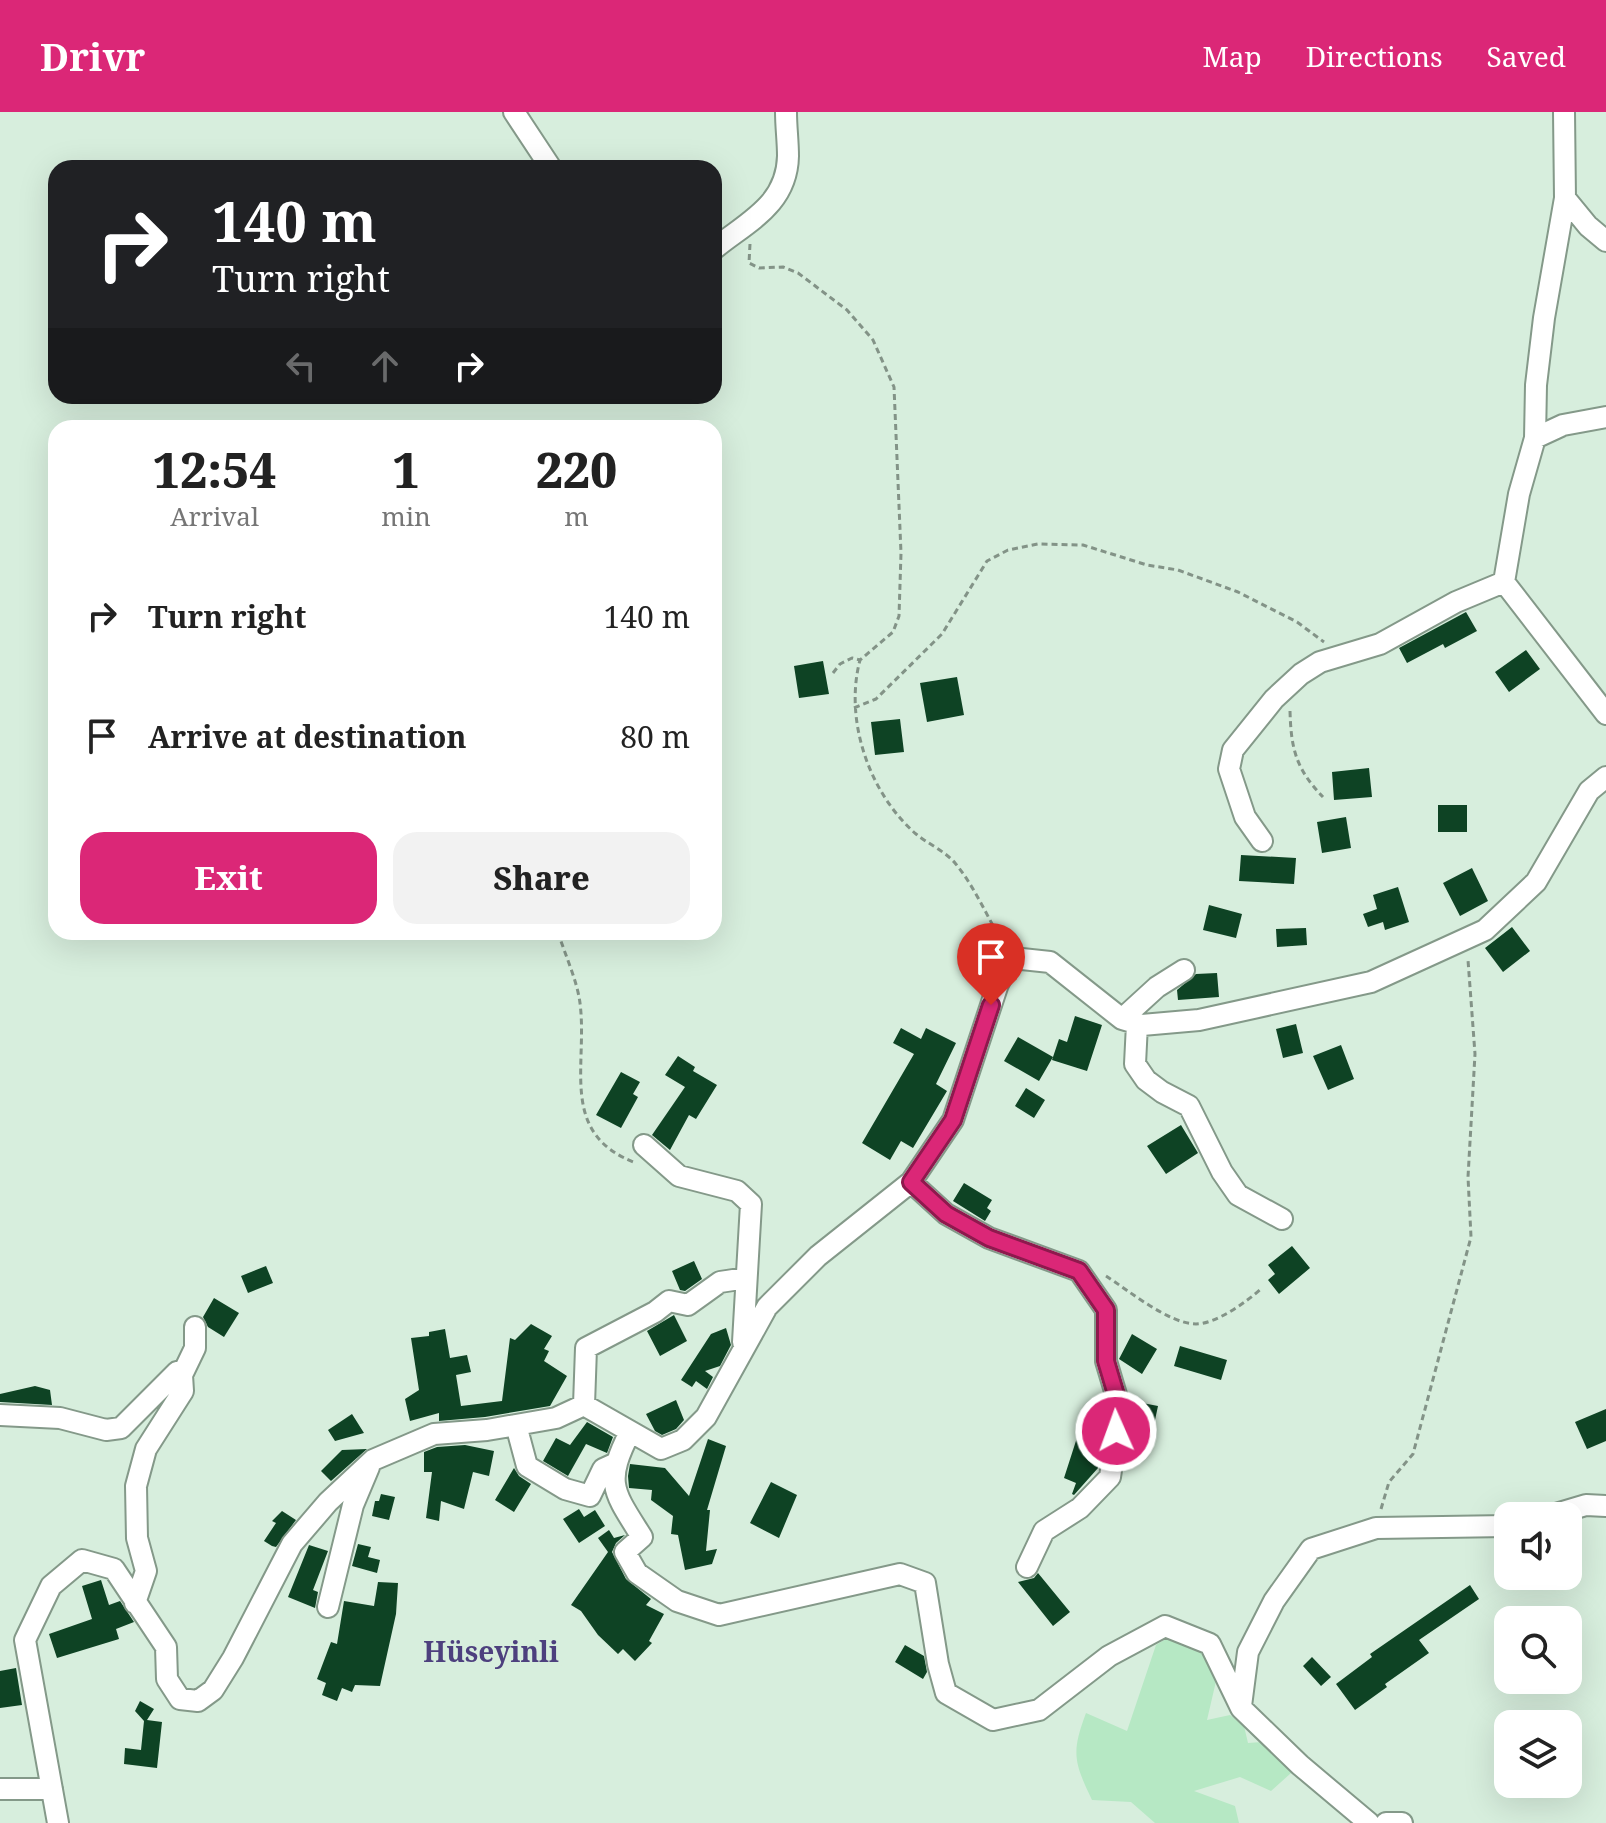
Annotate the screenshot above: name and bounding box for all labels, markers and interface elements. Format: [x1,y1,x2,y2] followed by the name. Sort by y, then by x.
[40,30,145,82] text: Drivr
[1202,37,1262,75] text: Map
[1306,37,1443,75] text: Directions
[1487,37,1566,75] text: Saved
[212,182,377,258] text: 140 m
[80,192,184,296] icon: right
[212,254,390,303] text: Turn right
[279,344,323,388] icon: left
[363,344,407,388] icon: ahead
[447,344,491,388] icon: right
[153,437,277,502] text: 12:54
[392,437,420,502] text: 1
[536,437,617,502] text: 220
[170,498,259,534] text: Arrival
[381,498,431,534] text: min
[564,498,589,534] text: m
[80,594,124,638] icon: right
[148,596,306,637] text: Turn right
[604,596,690,637] text: 140 m
[80,714,124,758] icon: arrive
[148,716,467,757] text: Arrive at destination
[620,716,690,757] text: 80 m
[80,832,377,924] button: Exit
[393,832,690,924] button: Share
[957,923,1025,1005] pin
[969,935,1013,979] icon: arrive
[1074,1389,1158,1473] position arrow
[1494,1502,1582,1798] map controls
[1494,1502,1582,1590] button: sound
[1494,1606,1582,1694] button: search
[423,1632,559,1670] district label: Hüseyinli
[1494,1710,1582,1798] button: layers

